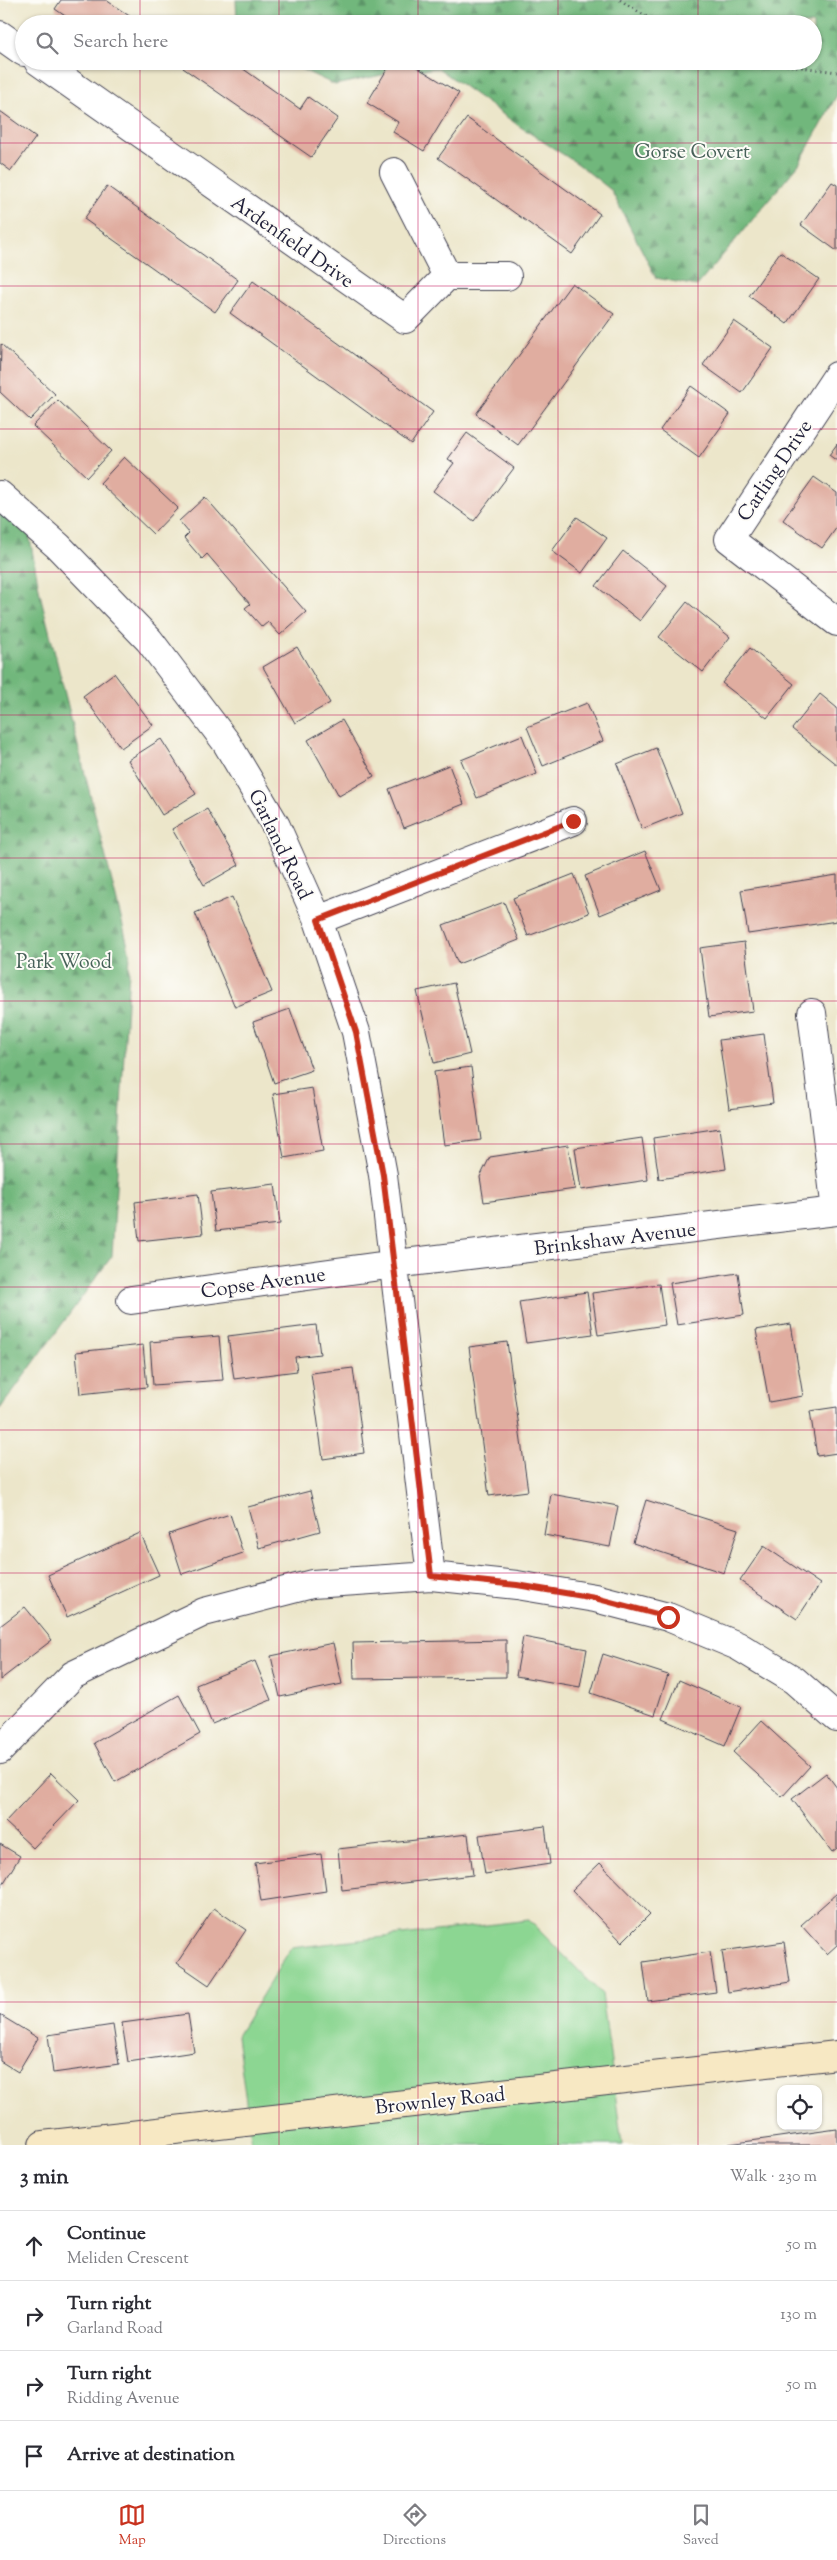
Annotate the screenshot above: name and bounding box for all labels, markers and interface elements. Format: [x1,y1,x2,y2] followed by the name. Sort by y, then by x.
[15,15,822,70] search box
[33,29,61,57] icon: search
[73,29,168,56] text: Search here
[634,139,750,168] park label: Gorse Covert
[224,190,359,296] street label: Ardenfield Drive
[731,415,821,528] street label: Carling Drive
[239,785,318,905] street label: Garland Road
[562,810,585,833] route end
[16,949,112,978] park label: Park Wood
[533,1216,698,1265] street label: Brinkshaw Avenue
[199,1261,328,1308] street label: Copse Avenue
[657,1606,680,1629] route start
[374,2081,507,2124] street label: Brownley Road
[777,2085,822,2130] map controls
[777,2085,822,2130] button: locate
[20,2163,69,2193] text: 3 min
[730,2166,817,2189] text: Walk · 230 m
[67,2221,146,2248] text: Continue
[20,2232,48,2260] icon: ahead
[786,2234,817,2257] text: 50 m
[67,2248,189,2271] text: Meliden Crescent
[67,2291,151,2318] text: Turn right
[20,2302,48,2330] icon: right
[780,2304,817,2327] text: 130 m
[67,2318,163,2341] text: Garland Road
[67,2361,151,2388] text: Turn right
[20,2372,48,2400] icon: right
[786,2374,817,2397] text: 50 m
[67,2388,179,2411] text: Ridding Avenue
[20,2442,48,2470] icon: arrive
[67,2442,235,2469] text: Arrive at destination
[118,2501,146,2551] tab: Map
[383,2501,446,2551] tab: Directions
[683,2501,719,2551] tab: Saved

